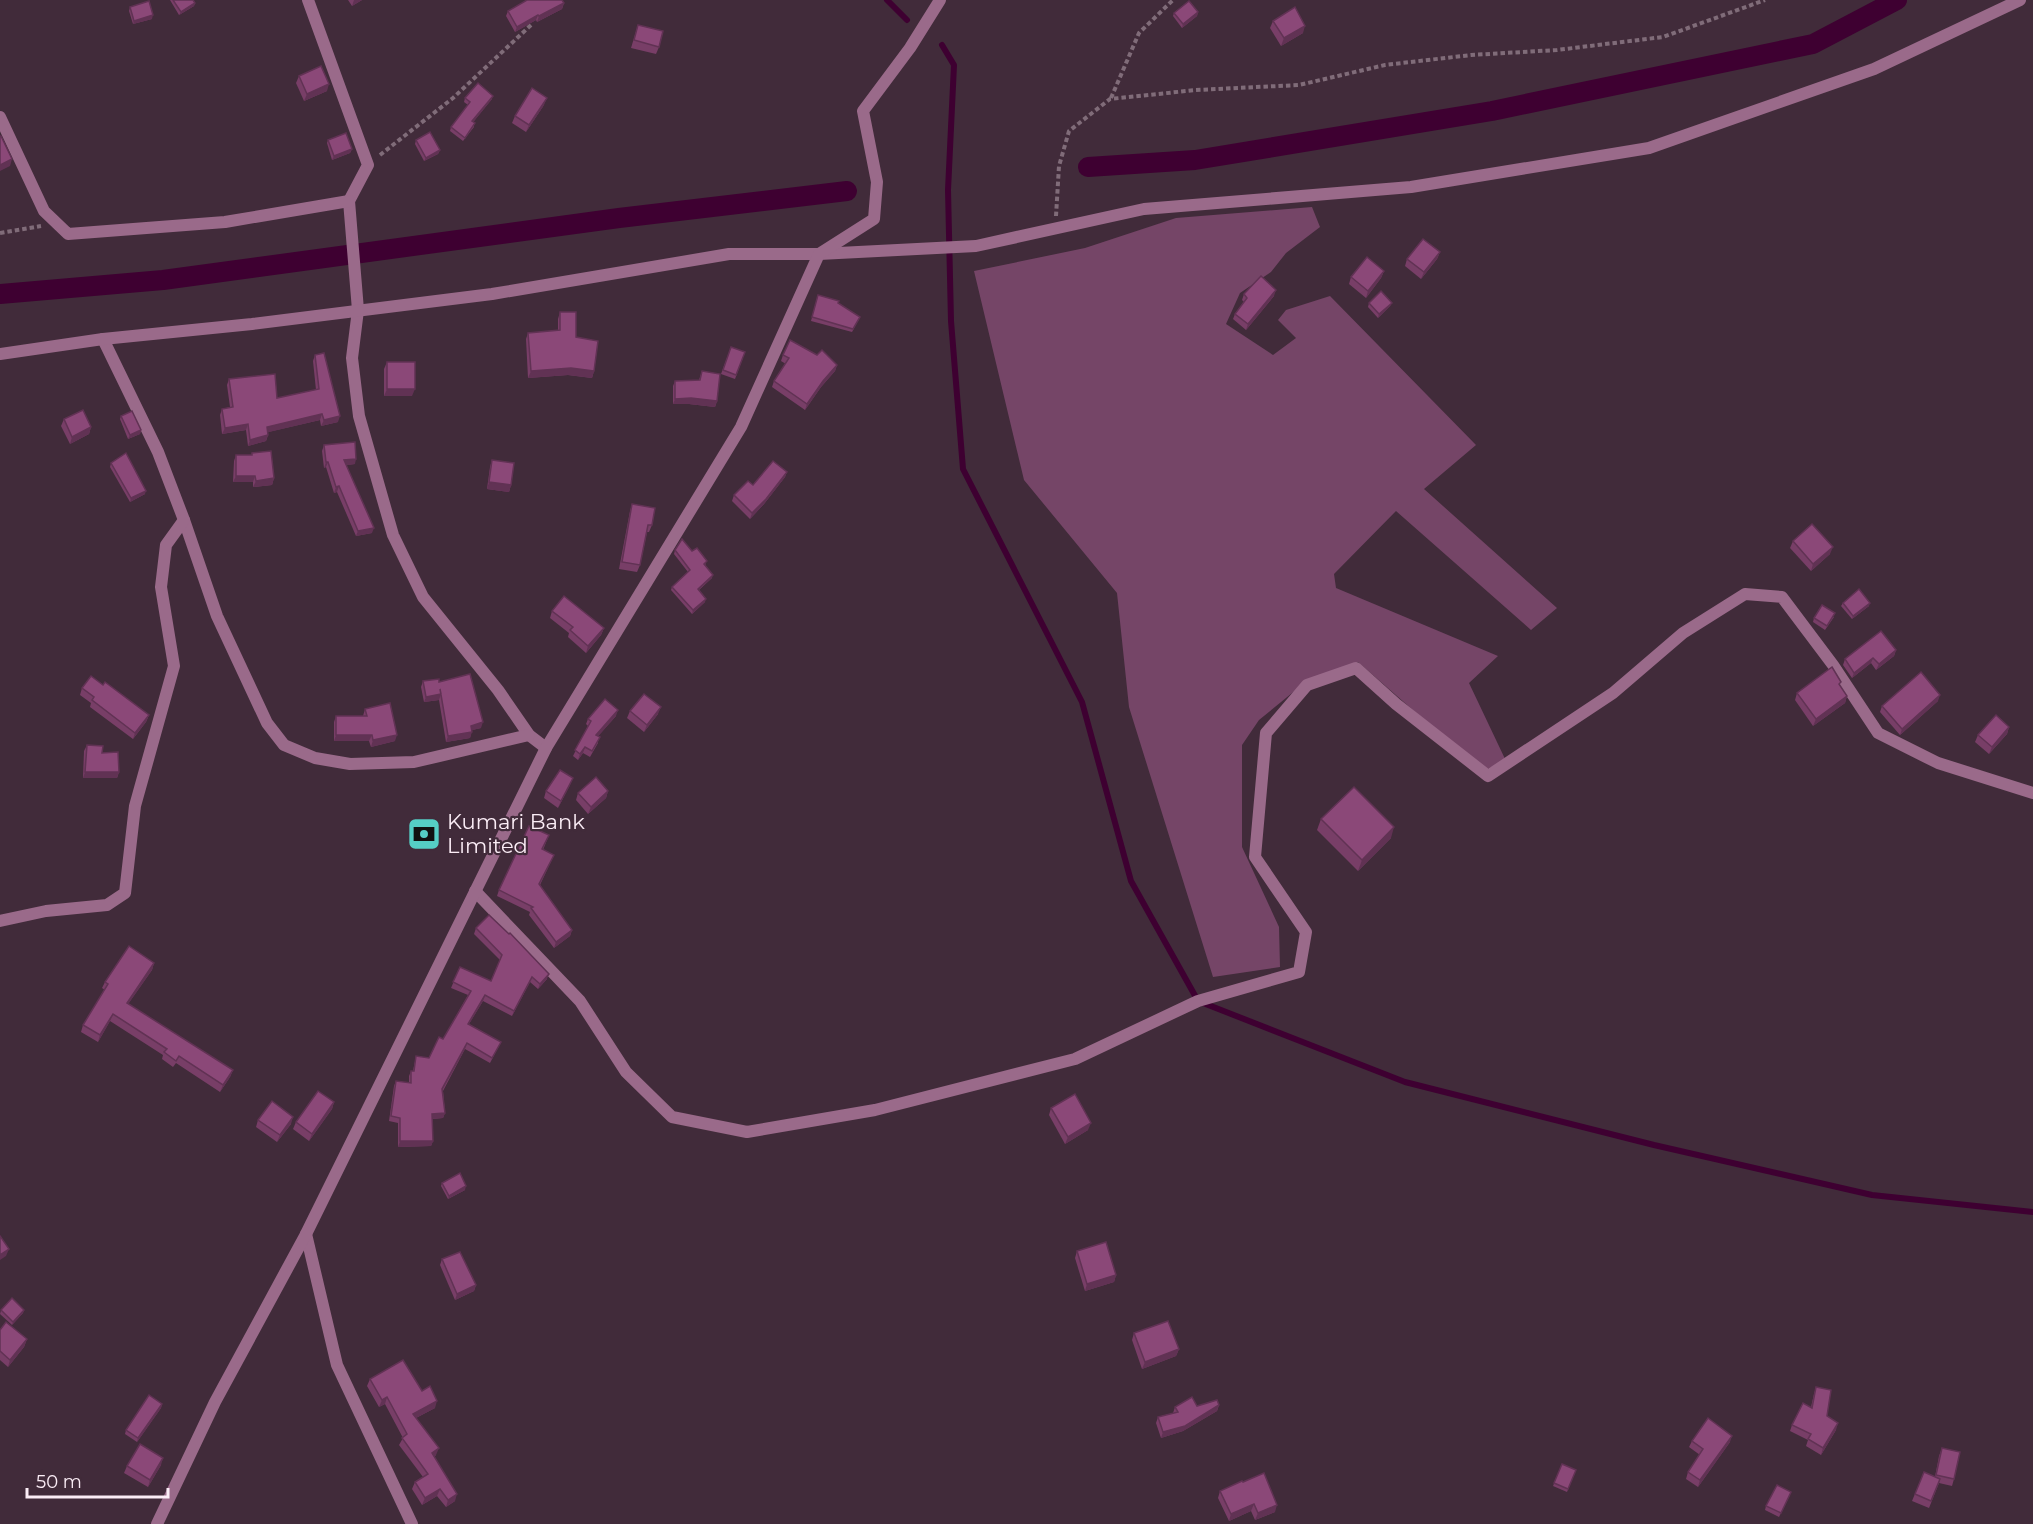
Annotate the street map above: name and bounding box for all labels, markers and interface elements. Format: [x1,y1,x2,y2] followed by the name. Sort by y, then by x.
[447,809,585,858] place label: Kumari Bank Limited
[406,816,442,852] bank icon: Kumari Bank Limited
[27,1461,168,1499] scale bar
[36,1471,82,1493] text: 50 m

